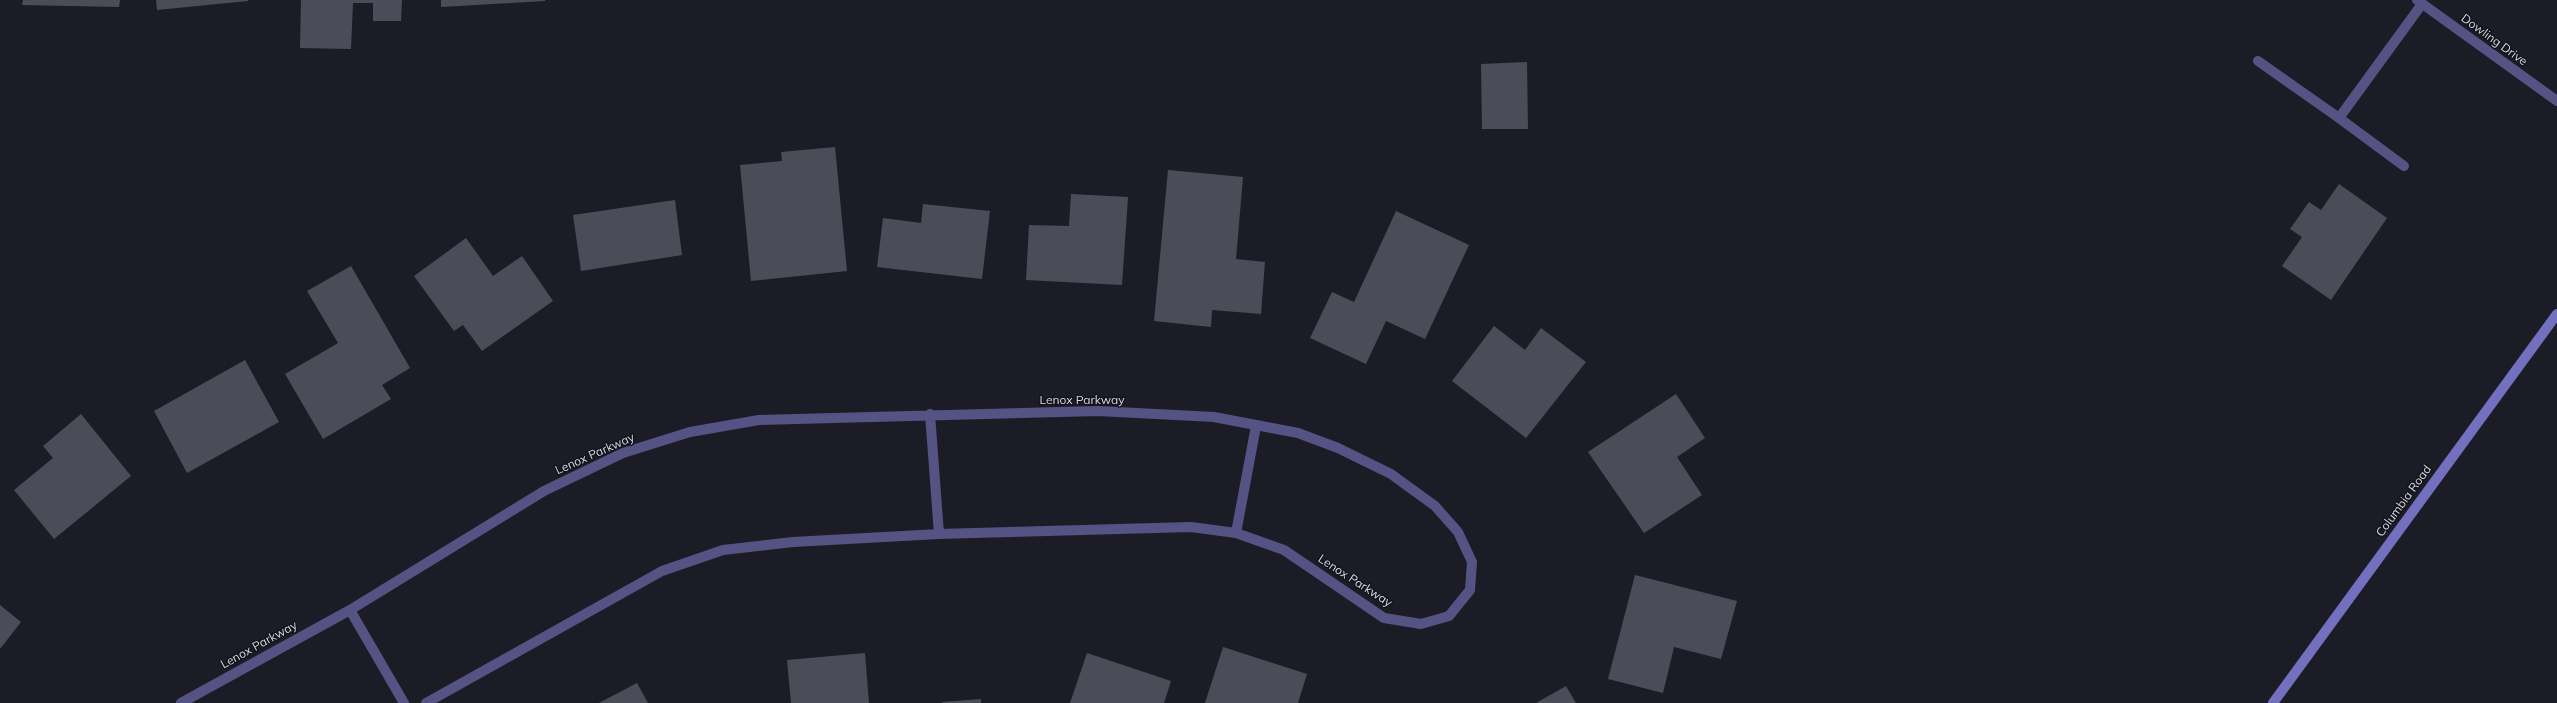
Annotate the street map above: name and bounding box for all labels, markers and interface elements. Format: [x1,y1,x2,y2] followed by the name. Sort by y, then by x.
[2458,11,2530,69] street label: Dowling Drive
[1039,393,1125,407] street label: Lenox Parkway
[553,430,637,478] street label: Lenox Parkway
[2373,462,2435,540] street label: Columbia Road
[1315,552,1395,610] street label: Lenox Parkway
[218,618,300,672] street label: Lenox Parkway

